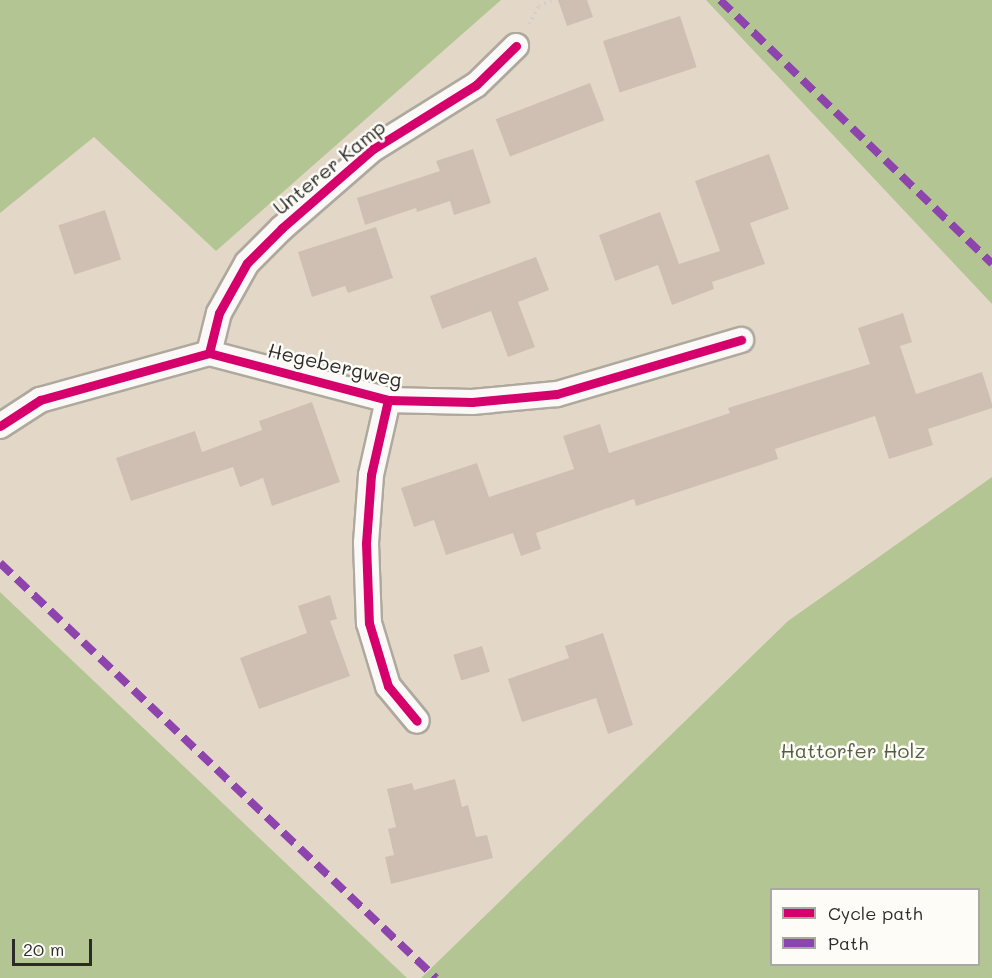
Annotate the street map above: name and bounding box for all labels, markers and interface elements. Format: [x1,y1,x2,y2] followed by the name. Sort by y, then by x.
[268,114,390,220] street label: Unterer Kamp
[266,338,404,392] street label: Hegebergweg
[780,738,926,762] park label: Hattorfer Holz
[770,888,980,966] legend
[828,901,923,925] text: Cycle path
[15,927,94,965] scale bar
[828,931,868,955] text: Path
[23,937,64,961] text: 20 m

